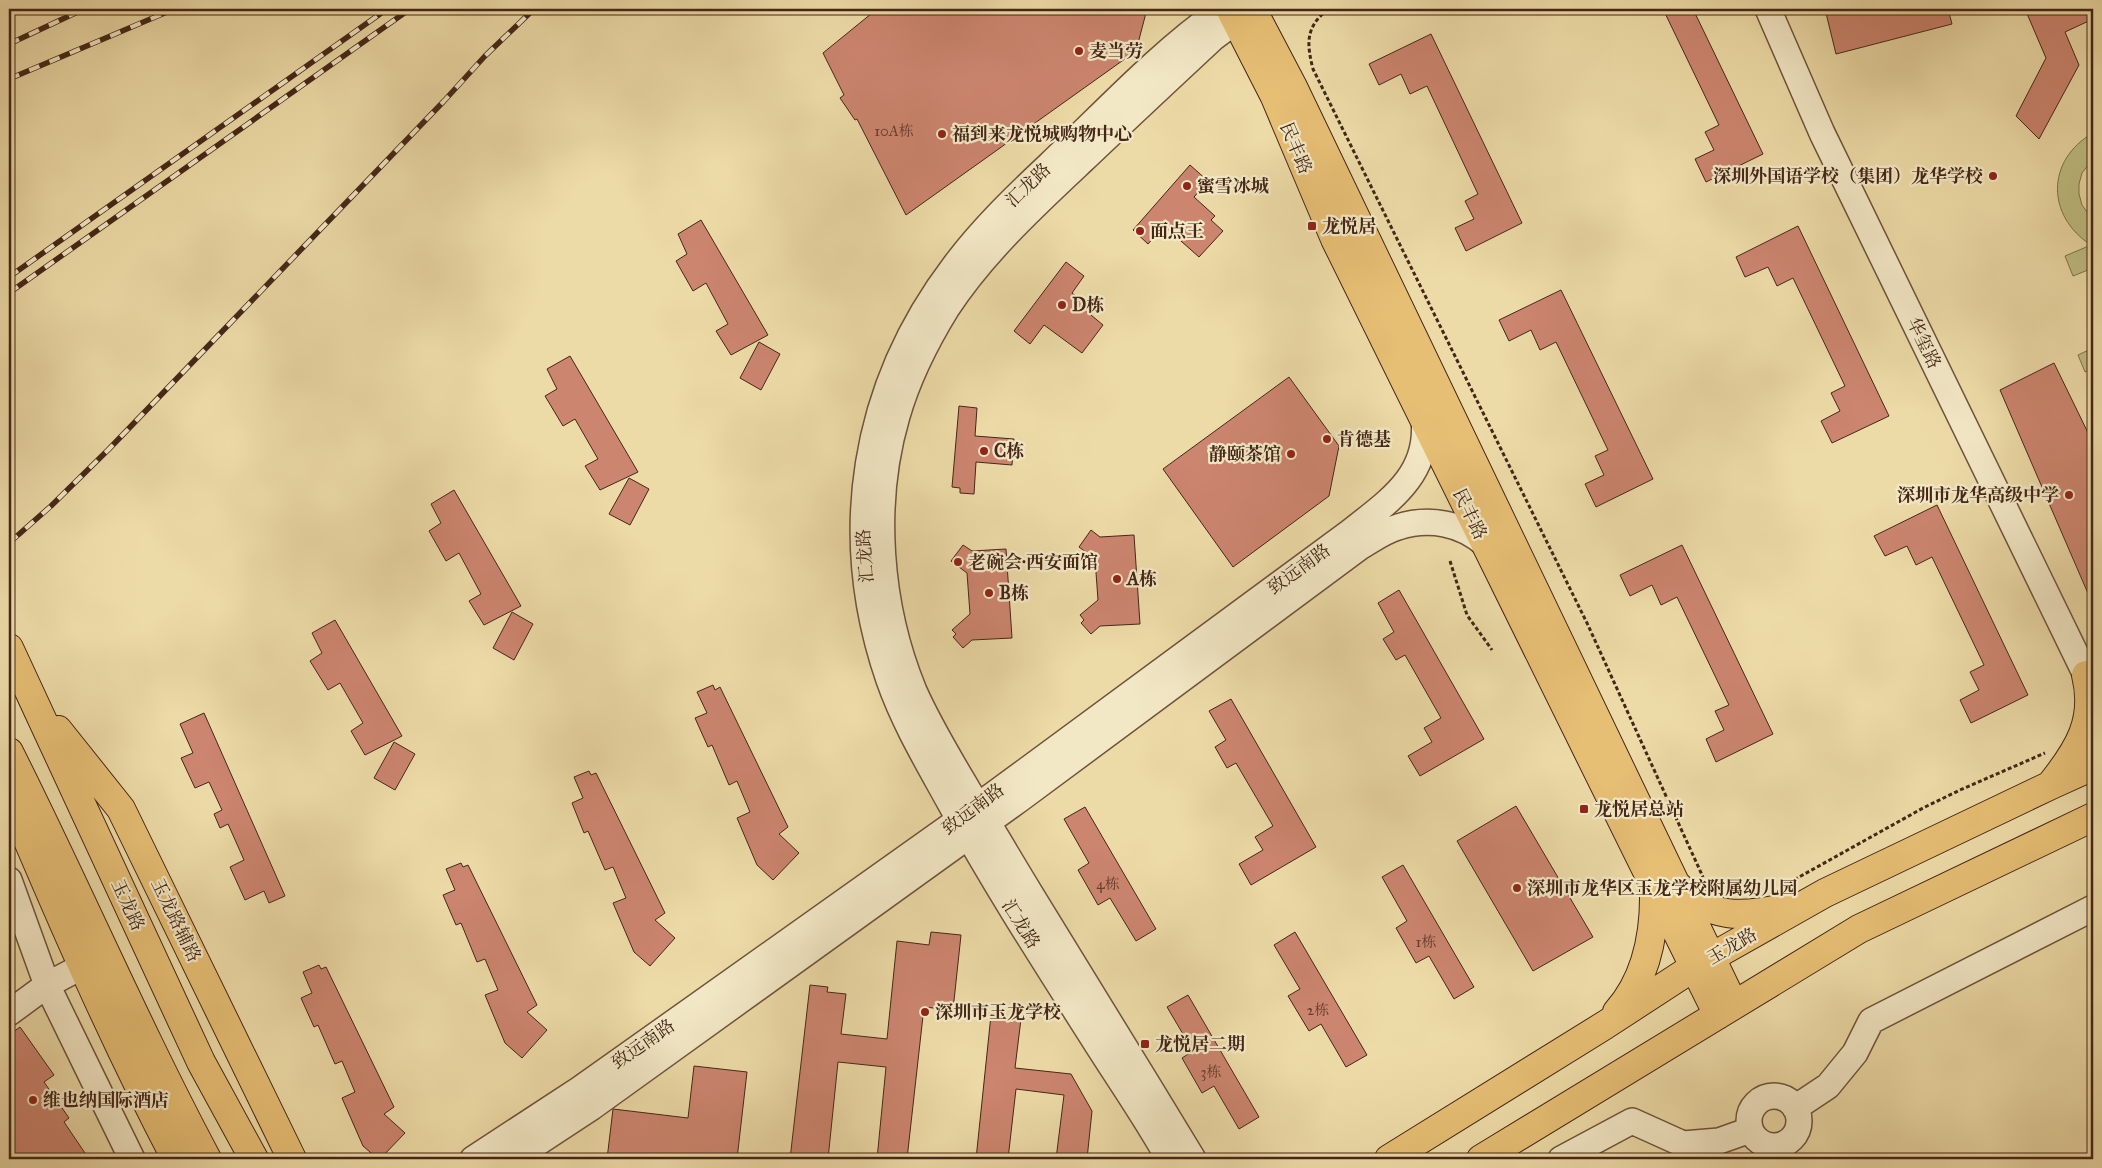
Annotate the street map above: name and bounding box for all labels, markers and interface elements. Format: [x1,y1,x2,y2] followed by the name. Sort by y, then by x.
[1089,40,1143,62] place label: 麦当劳
[1073,45,1085,57] marker: 麦当劳
[1275,119,1317,177] street label: 民丰路
[874,122,914,140] house number: 10A栋
[952,123,1132,145] place label: 福到来龙悦城购物中心
[936,128,948,140] marker: 福到来龙悦城购物中心
[1001,158,1055,212] street label: 汇龙路
[1713,165,1983,187] place label: 深圳外国语学校（集团）龙华学校
[1987,170,1999,182] marker: 深圳外国语学校（集团）龙华学校
[1197,175,1269,197] place label: 蜜雪冰城
[1181,180,1193,192] marker: 蜜雪冰城
[1322,215,1376,237] place label: 龙悦居
[1150,220,1204,242] place label: 面点王
[1306,220,1318,232] marker: 龙悦居
[1134,225,1146,237] marker: 面点王
[1072,294,1104,316] place label: D栋
[1056,299,1068,311] marker: D栋
[1902,314,1946,372] street label: 华玺路
[1337,428,1391,450] place label: 肯德基
[1321,433,1333,445] marker: 肯德基
[994,440,1024,462] place label: C栋
[1209,443,1281,465] place label: 静颐茶馆
[978,445,990,457] marker: C栋
[1285,448,1297,460] marker: 静颐茶馆
[1897,484,2059,506] place label: 深圳市龙华高级中学
[1448,485,1492,543] street label: 民丰路
[2063,489,2075,501] marker: 深圳市龙华高级中学
[852,528,878,584] street label: 汇龙路
[1263,539,1335,599] street label: 致远南路
[968,551,1098,573] place label: 老碗会·西安面馆
[952,556,964,568] marker: 老碗会·西安面馆
[1126,568,1157,590] place label: A栋
[1111,573,1123,585] marker: A栋
[999,582,1029,604] place label: B栋
[983,587,995,599] marker: B栋
[938,779,1008,839] street label: 致远南路
[1594,798,1684,820] place label: 龙悦居总站
[1578,803,1590,815] marker: 龙悦居总站
[146,875,206,965] street label: 玉龙路辅路
[1096,875,1120,893] house number: 4栋
[107,876,149,934] street label: 玉龙路
[1527,877,1797,899] place label: 深圳市龙华区玉龙学校附属幼儿园
[1511,882,1523,894] marker: 深圳市龙华区玉龙学校附属幼儿园
[997,895,1045,953] street label: 汇龙路
[1703,923,1761,969] street label: 玉龙路
[1416,933,1436,951] house number: 1栋
[935,1001,1061,1023] place label: 深圳市玉龙学校
[1307,1001,1329,1019] house number: 2栋
[919,1006,931,1018] marker: 深圳市玉龙学校
[607,1014,679,1074] street label: 致远南路
[1155,1033,1245,1055] place label: 龙悦居二期
[1139,1038,1151,1050] marker: 龙悦居二期
[1201,1063,1222,1081] house number: 3栋
[43,1089,169,1111] place label: 维也纳国际酒店
[27,1094,39,1106] marker: 维也纳国际酒店

